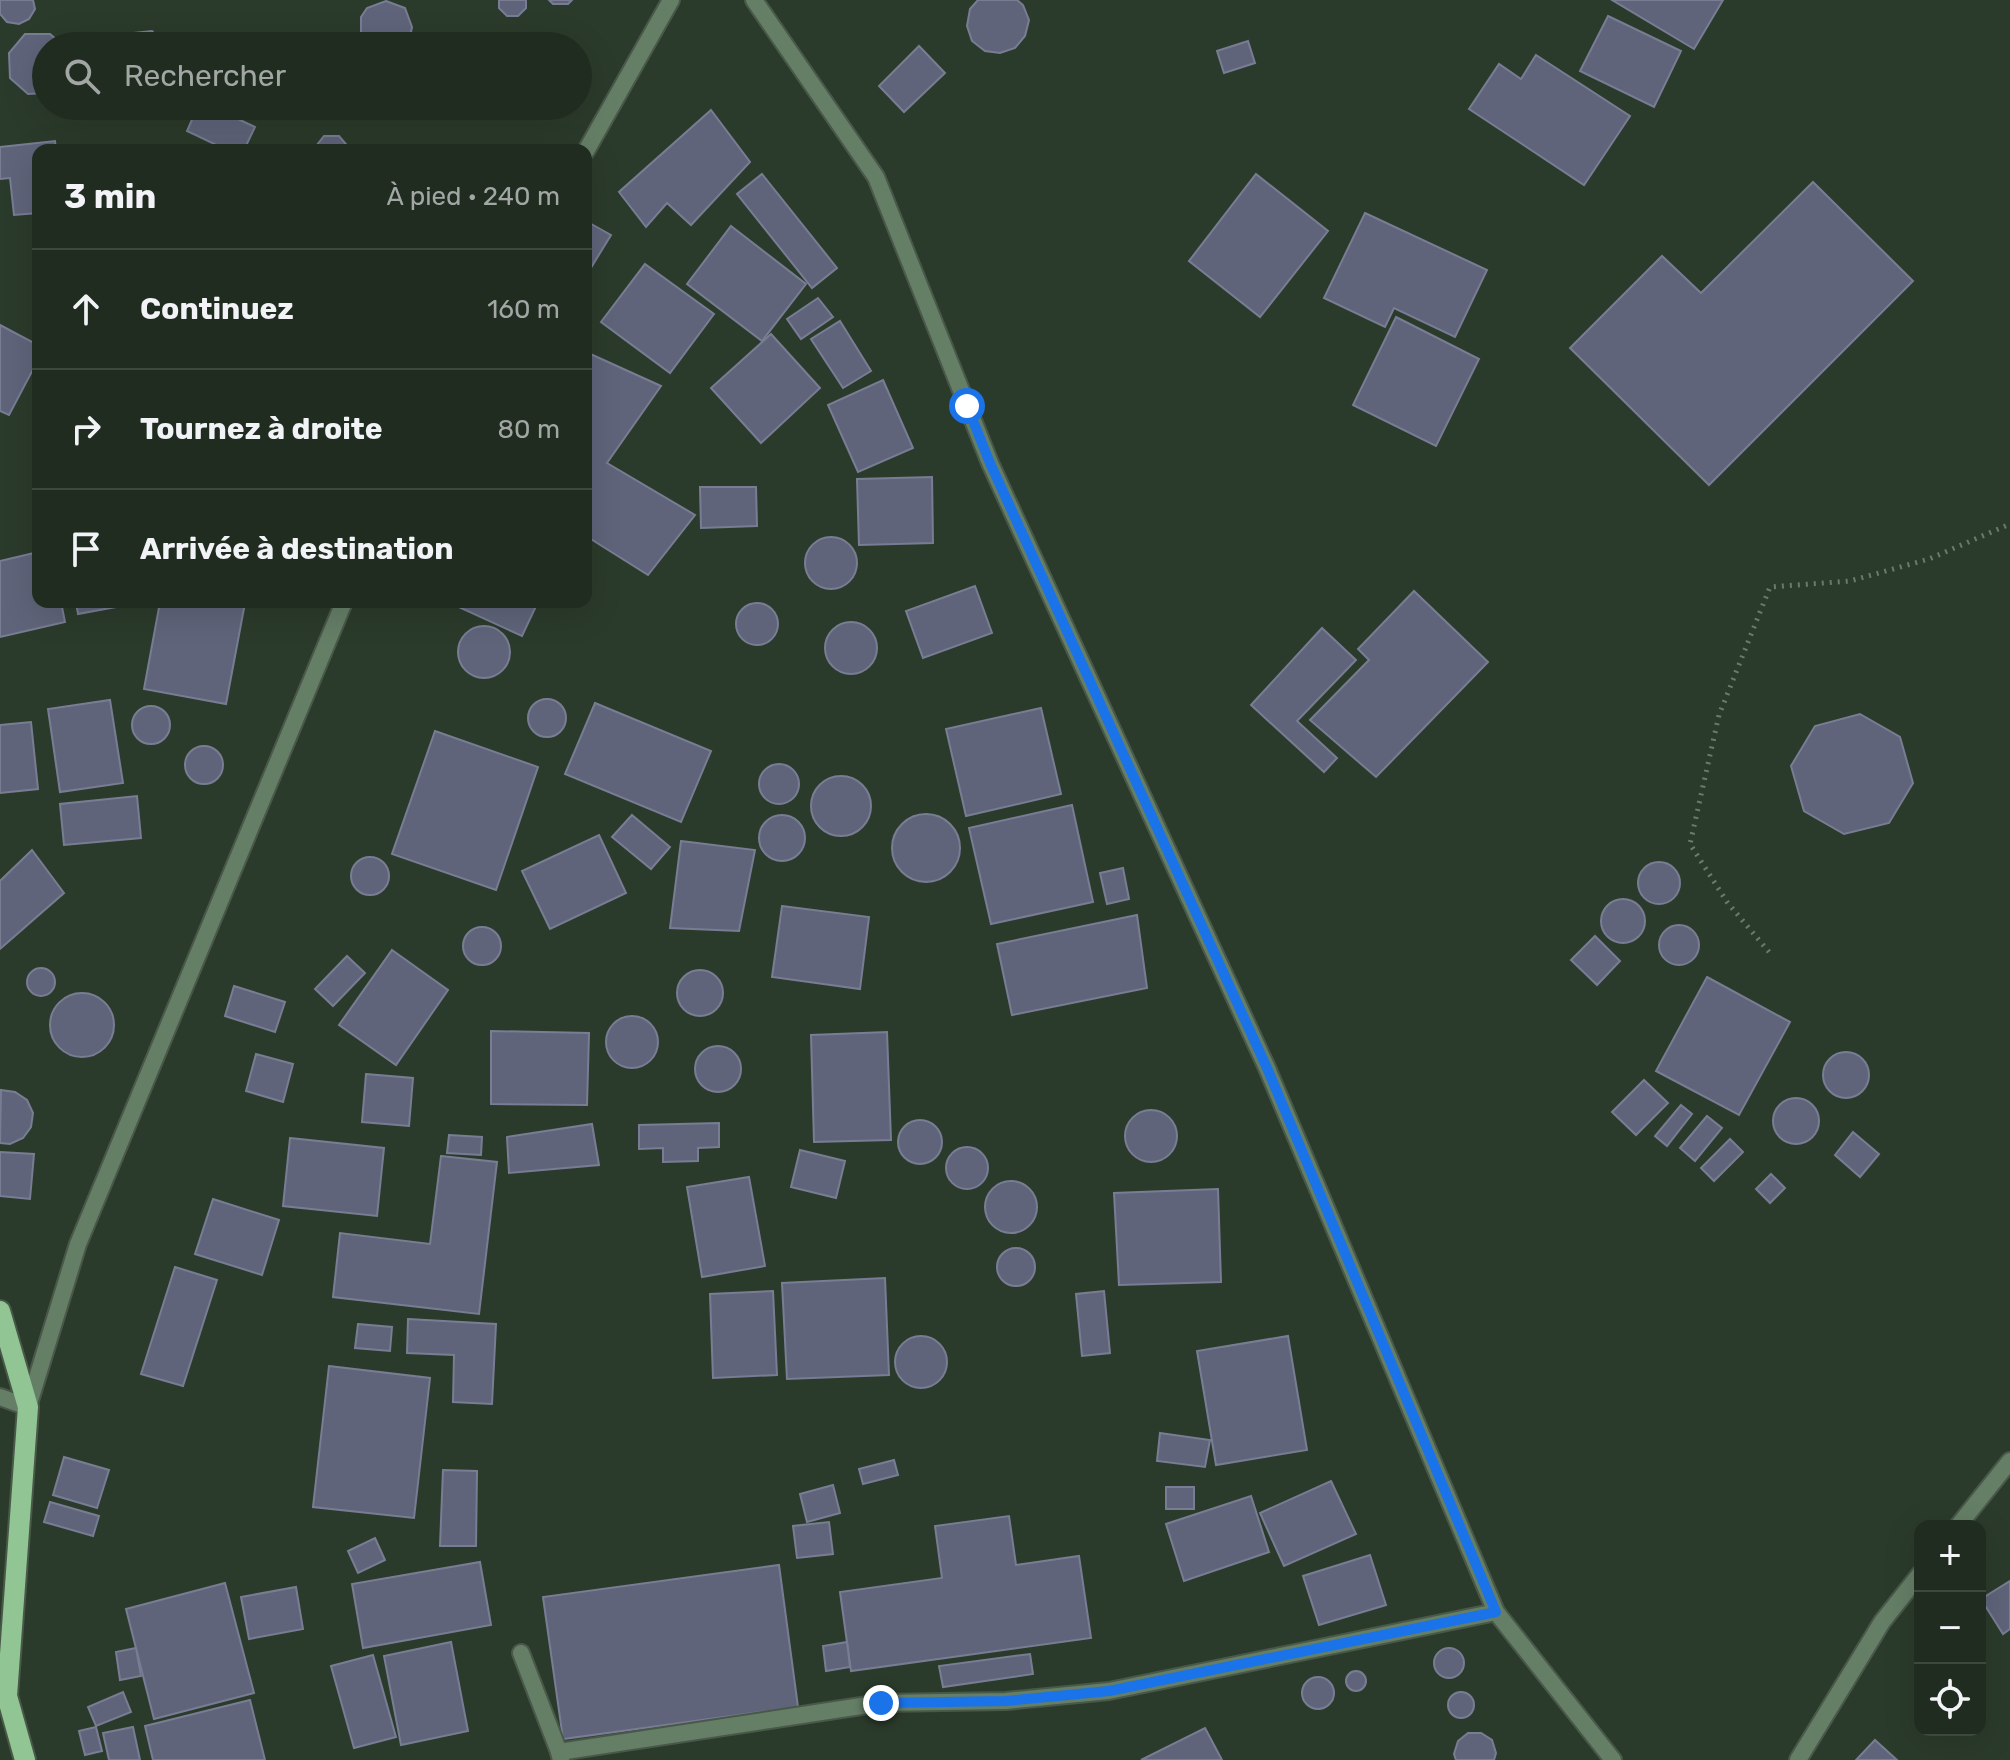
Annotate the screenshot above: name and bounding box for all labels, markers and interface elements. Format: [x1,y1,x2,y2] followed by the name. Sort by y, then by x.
[32,32,592,120] search box
[60,54,104,98] icon: search
[124,58,286,94] text: Rechercher
[64,176,156,217] text: 3 min
[387,181,560,212] text: À pied · 240 m
[64,287,108,331] icon: ahead
[140,291,294,327] text: Continuez
[487,294,560,325] text: 160 m
[949,388,985,424] route start
[64,407,108,451] icon: right
[140,411,383,447] text: Tournez à droite
[497,414,560,445] text: 80 m
[64,527,108,571] icon: arrive
[140,531,454,567] text: Arrivée à destination
[1914,1520,1986,1736] map controls
[1914,1520,1986,1592] button: +
[1914,1592,1986,1664] button: −
[1914,1664,1986,1736] button: locate
[863,1685,899,1721] route end

